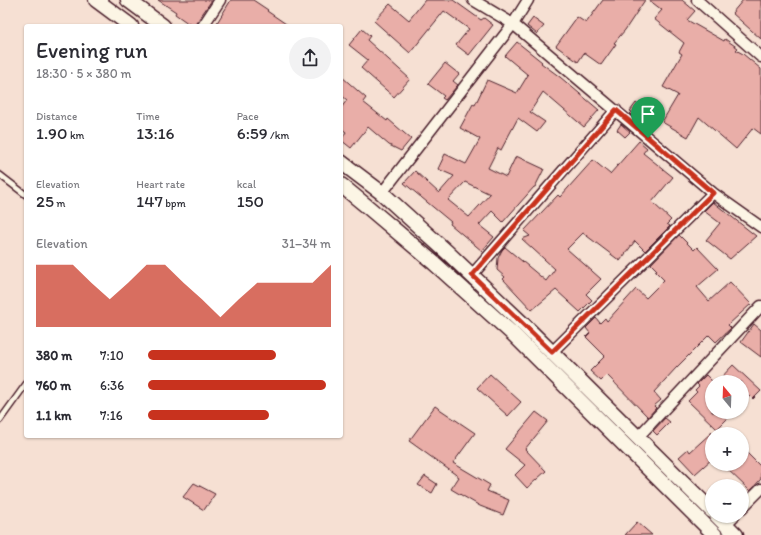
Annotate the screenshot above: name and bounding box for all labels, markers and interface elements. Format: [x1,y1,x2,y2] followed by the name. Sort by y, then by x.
[36,37,148,64] text: Evening run
[289,37,331,79] button: share
[36,66,132,81] text: 18:30 · 5 × 380 m
[631,97,665,138] pin
[637,103,659,125] icon: arrive
[36,110,77,123] text: Distance
[136,110,160,123] text: Time
[237,110,259,123] text: Pace
[36,123,67,143] text: 1.90
[136,123,175,143] text: 13:16
[237,123,268,143] text: 6:59
[67,129,84,142] text: km
[268,129,289,142] text: /km
[36,178,80,191] text: Elevation
[136,178,185,191] text: Heart rate
[237,178,256,191] text: kcal
[36,191,54,211] text: 25
[136,191,163,211] text: 147
[237,191,264,211] text: 150
[54,197,66,210] text: m
[163,197,186,210] text: bpm
[36,236,88,251] text: Elevation
[282,236,331,251] text: 31–34 m
[36,348,72,363] text: 380 m
[100,348,124,363] text: 7:10
[705,375,749,419] north arrow
[705,375,749,523] map controls
[36,378,71,393] text: 760 m
[100,378,124,393] text: 6:36
[36,408,71,423] text: 1.1 km
[100,408,123,423] text: 7:16
[705,427,749,471] button: +
[705,479,749,523] button: −

